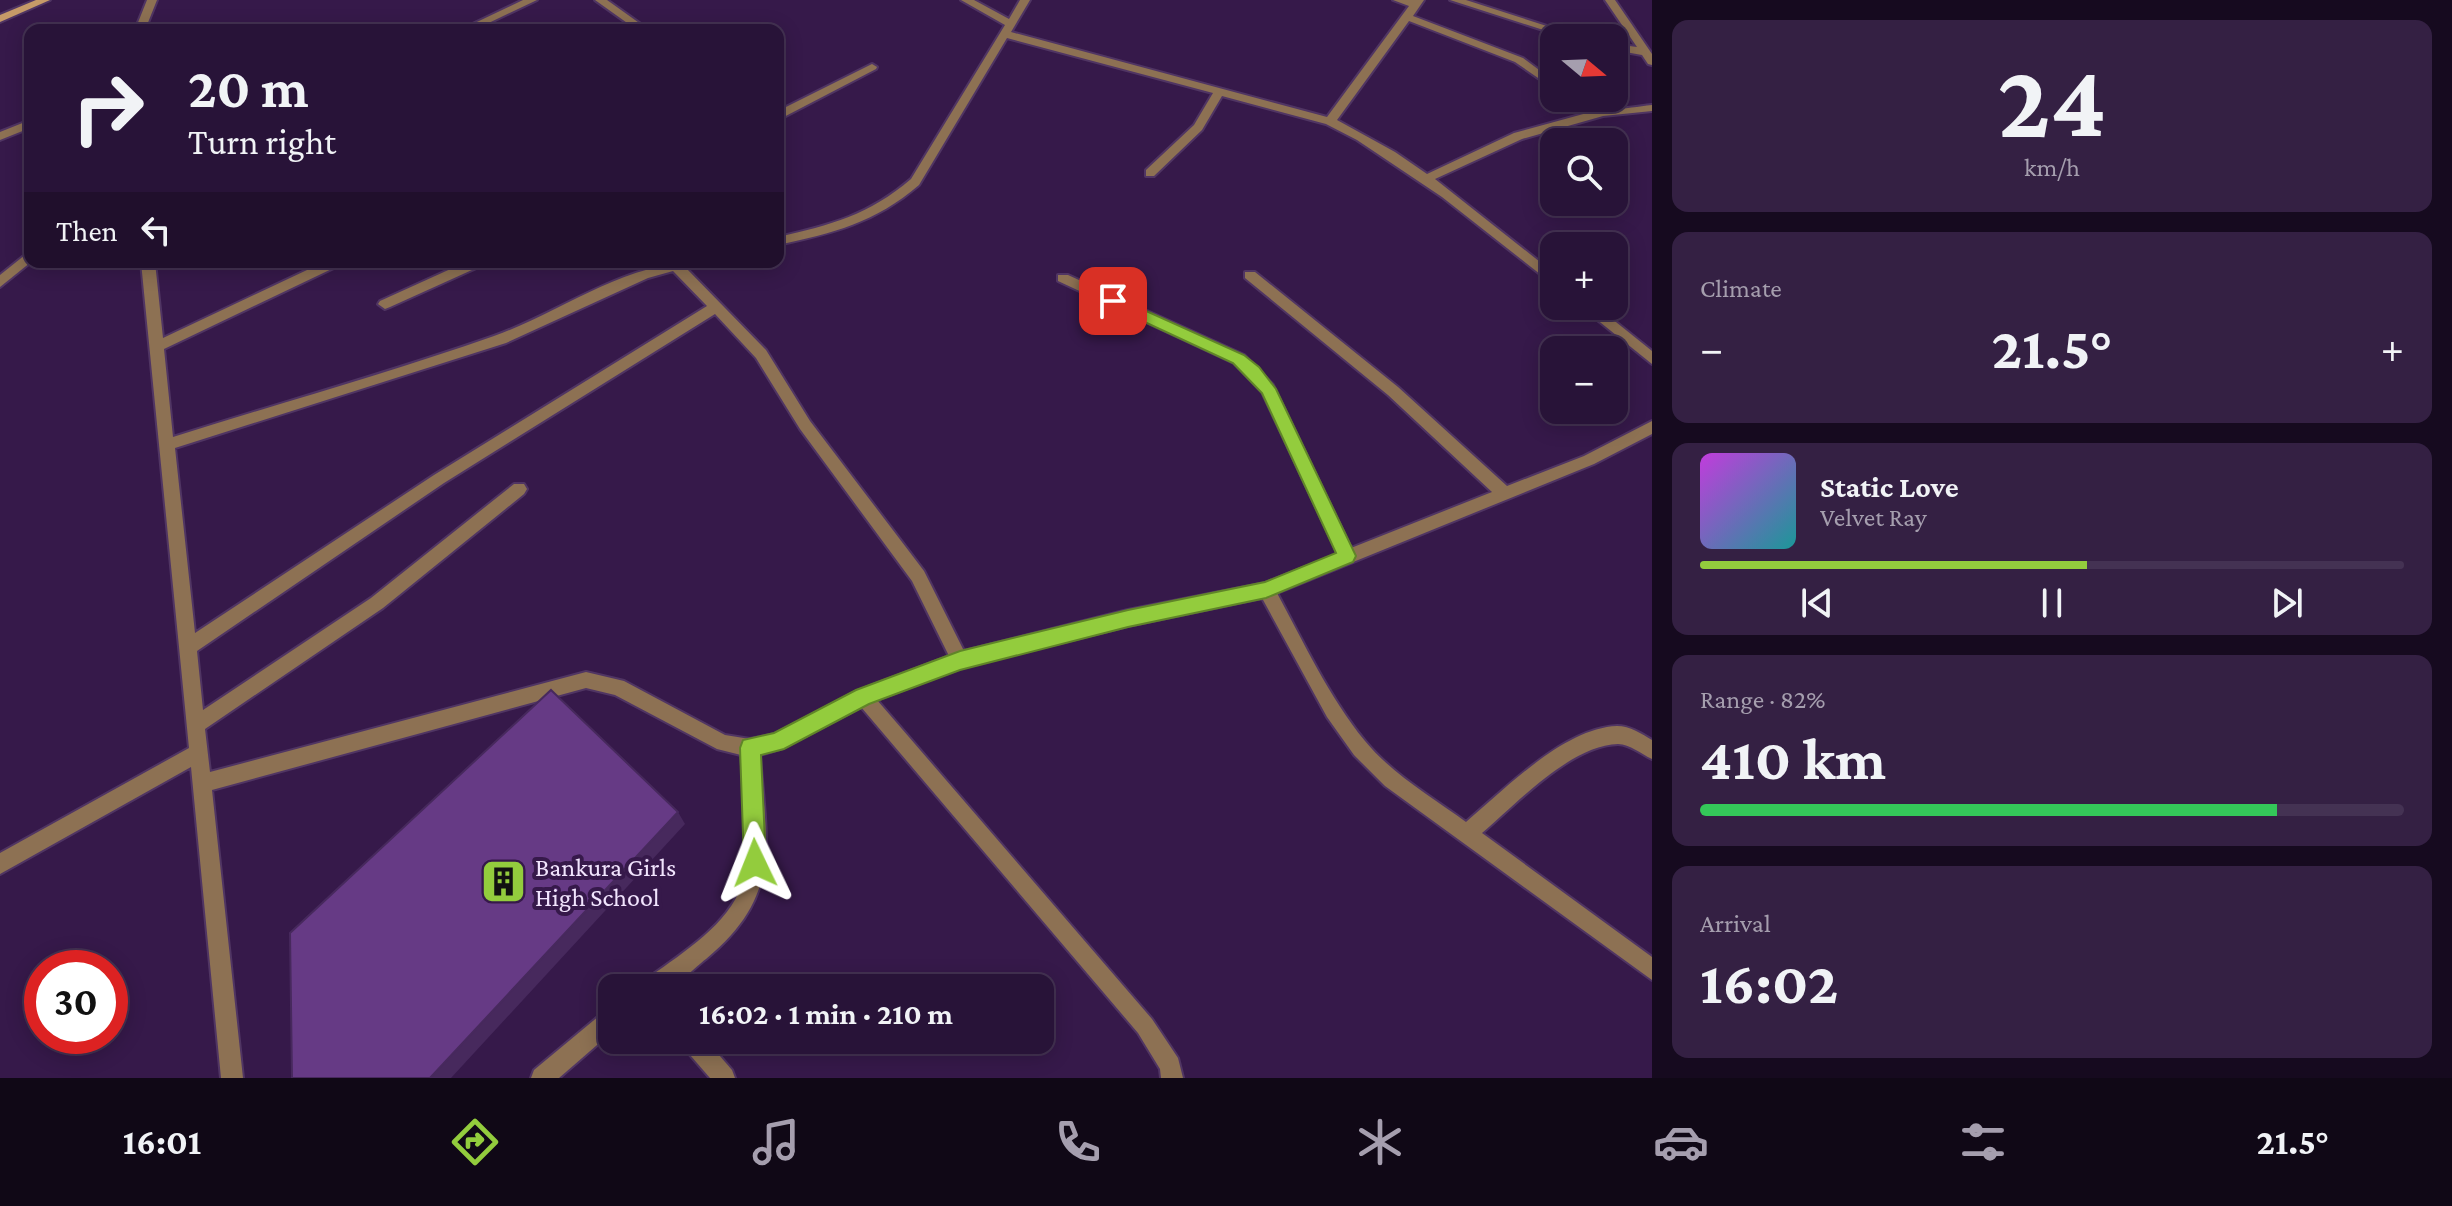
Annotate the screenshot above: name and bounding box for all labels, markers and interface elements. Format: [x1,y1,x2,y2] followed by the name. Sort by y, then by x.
[1540,24,1628,112] north arrow
[1540,24,1628,424] map controls
[1997,43,2107,158] text: 24
[56,56,160,160] icon: right
[188,57,309,119] text: 20 m
[188,122,336,162] text: Turn right
[1540,128,1628,216] button: search
[2024,153,2080,182] text: km/h
[134,208,178,252] icon: left
[56,214,118,247] text: Then
[1540,232,1628,320] button: +
[1079,267,1147,335] pin
[1700,274,1782,303] text: Climate
[1091,279,1135,323] icon: arrive
[1991,314,2113,381] text: 21.5°
[1700,324,1723,372] text: −
[2381,324,2404,372] text: +
[1540,336,1628,424] button: −
[1820,470,1959,503] text: Static Love
[1820,503,1927,532] text: Velvet Ray
[1795,581,1839,625] icon: previous
[2030,581,2074,625] icon: pause
[2265,581,2309,625] icon: next
[1700,685,1826,714] text: Range · 82%
[1700,725,1886,792] text: 410 km
[713,821,797,905] position arrow
[535,853,676,912] place label: Bankura Girls High School
[480,858,528,906] building icon: Bankura Girls High School
[1700,909,1771,938] text: Arrival
[1700,949,1838,1016] text: 16:02
[24,950,128,1054] speed limit sign: 30
[699,997,953,1030] text: 16:02 · 1 min · 210 m
[447,1114,503,1170] icon: directions
[748,1114,804,1170] icon: music
[1050,1114,1106,1170] icon: phone
[1352,1114,1408,1170] icon: climate
[1653,1114,1709,1170] icon: car
[1955,1114,2011,1170] icon: filters
[123,1122,201,1162] text: 16:01
[2256,1122,2329,1162] text: 21.5°

